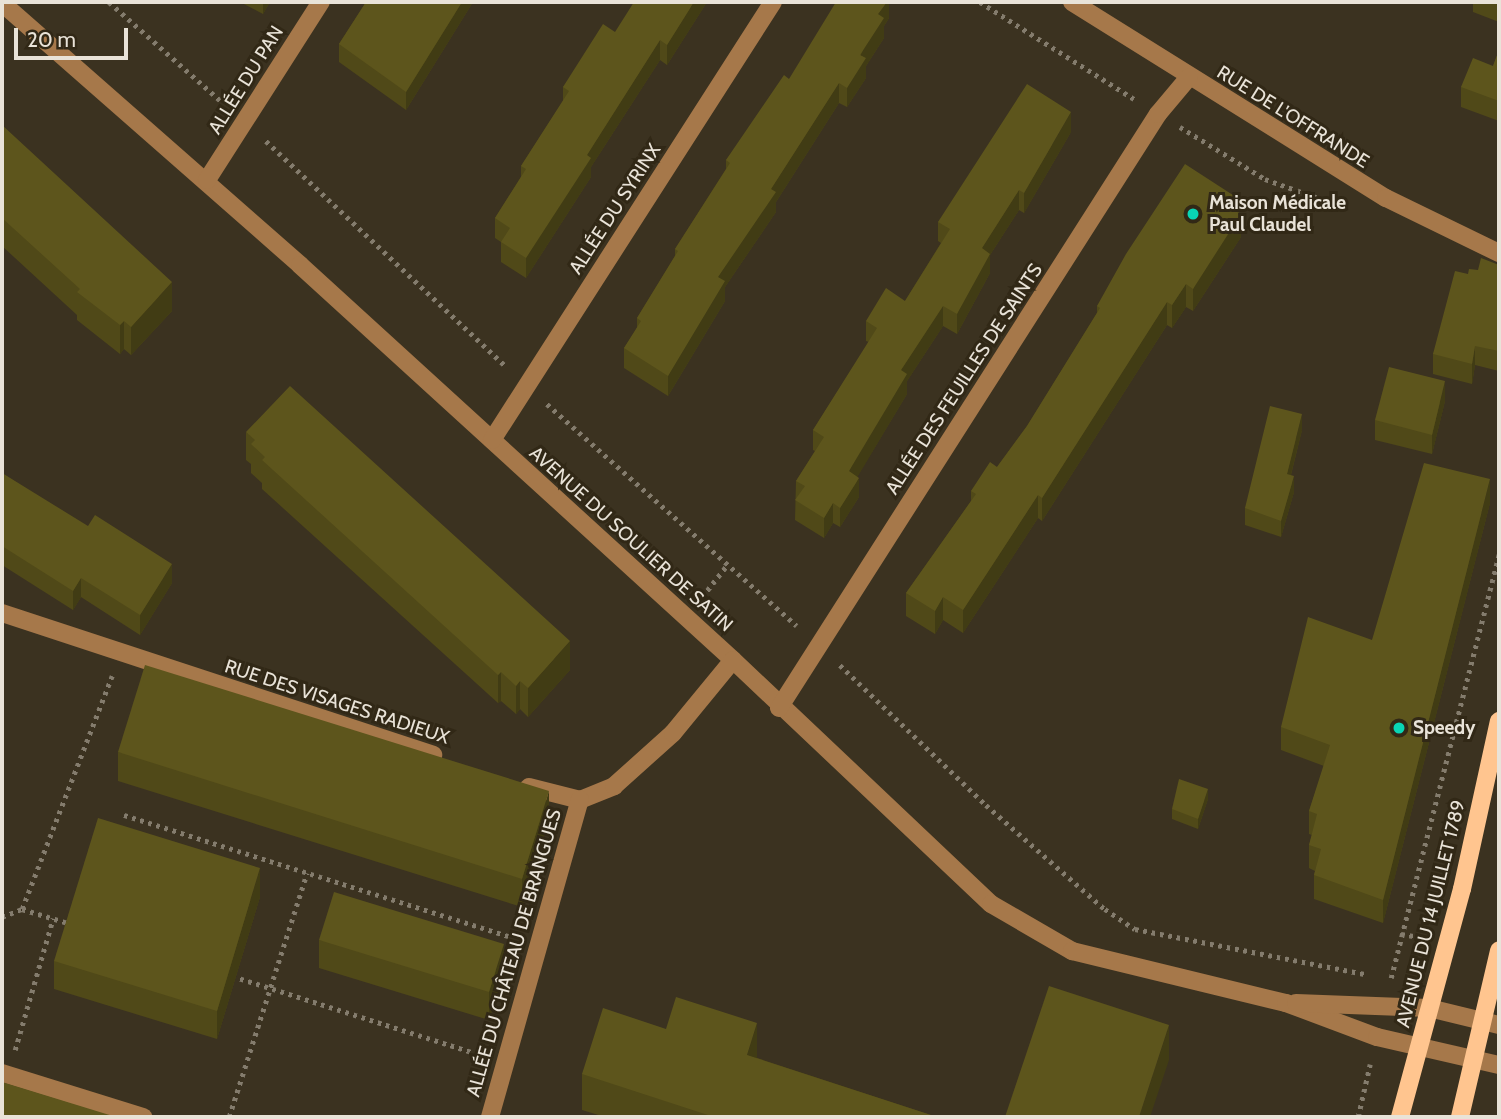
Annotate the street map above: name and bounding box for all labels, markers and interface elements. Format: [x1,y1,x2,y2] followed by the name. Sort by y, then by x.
[18,14,131,58] scale bar
[204,22,288,138] street label: ALLÉE DU PAN
[27,27,76,52] text: 20 m
[1213,61,1373,173] street label: RUE DE L'OFFRANDE
[564,140,666,278] street label: ALLÉE DU SYRINX
[1209,192,1346,236] place label: Maison Médicale Paul Claudel
[1183,204,1203,224] marker: Maison Médicale Paul Claudel
[881,259,1047,499] street label: ALLÉE DES FEUILLES DE SAINTS
[525,442,737,636] street label: AVENUE DU SOULIER DE SATIN
[222,655,452,749] street label: RUE DES VISAGES RADIEUX
[1413,717,1475,739] place label: Speedy
[1391,720,1407,736] marker: Speedy
[1392,798,1470,1030] street label: AVENUE DU 14 JUILLET 1789
[462,806,566,1100] street label: ALLÉE DU CHÂTEAU DE BRANGUES

